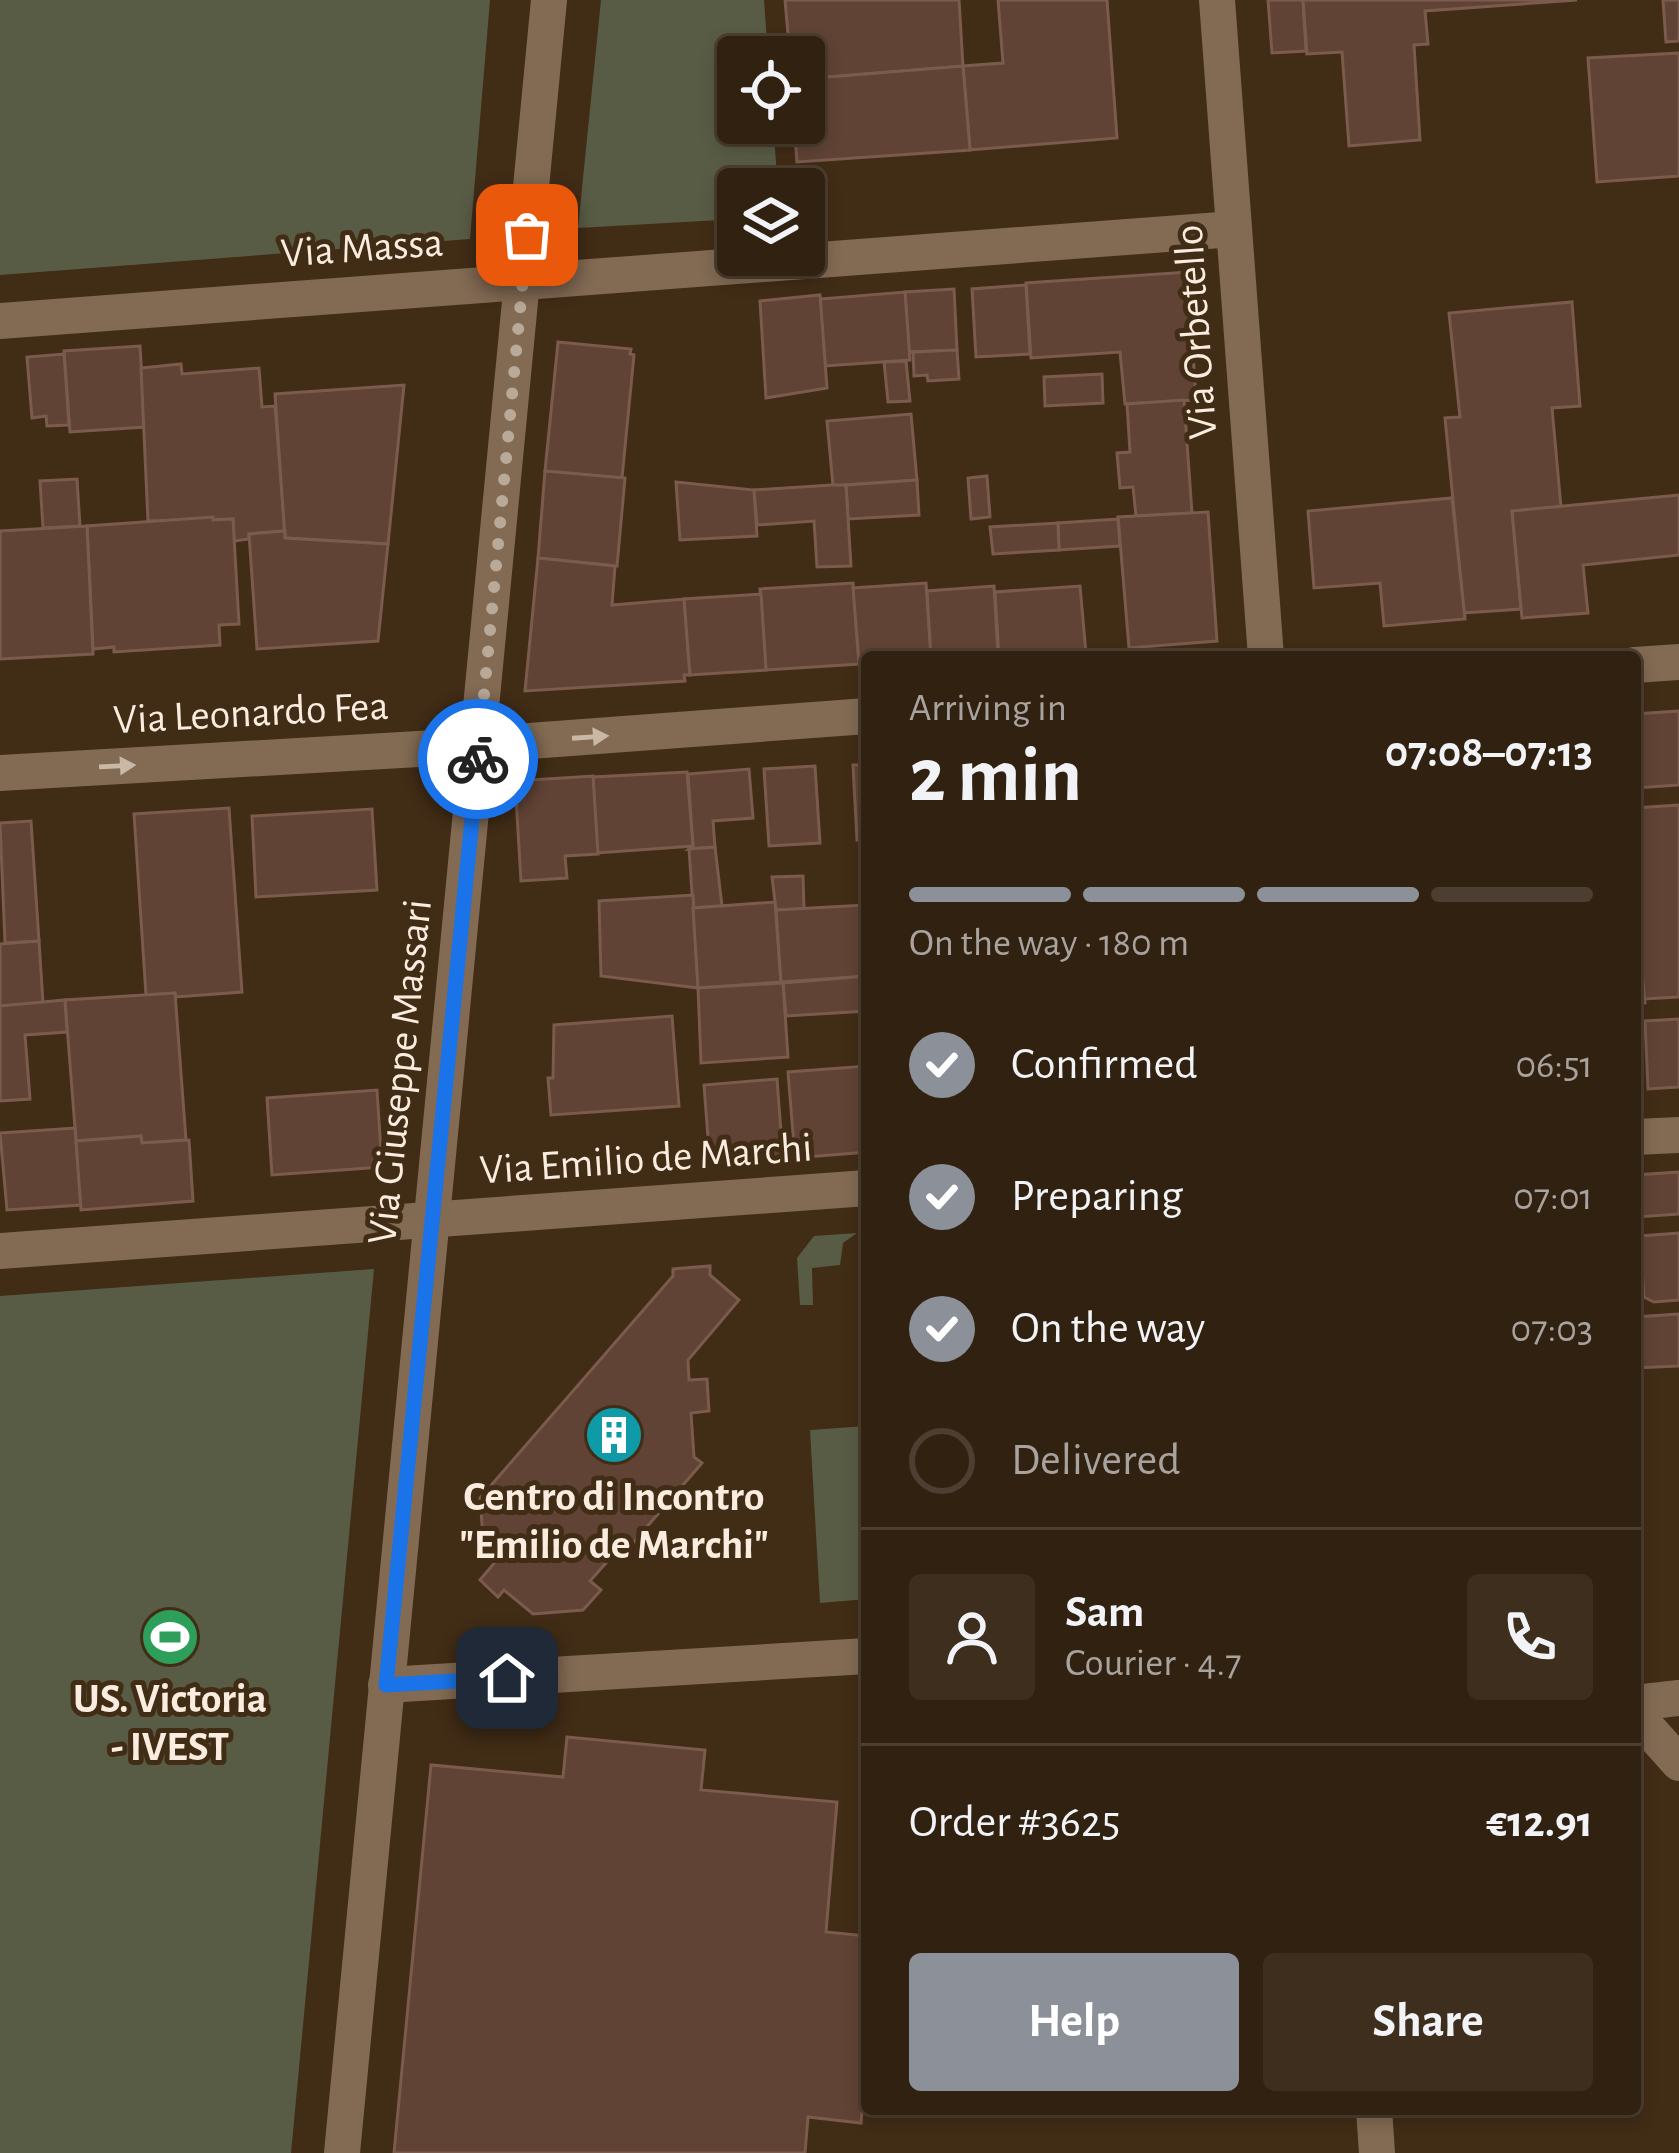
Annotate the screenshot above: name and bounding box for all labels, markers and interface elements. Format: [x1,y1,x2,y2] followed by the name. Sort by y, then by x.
[717,36,825,276] map controls
[717,36,825,144] button: locate
[717,168,825,276] button: layers
[476,184,578,286] pin
[494,202,560,268] icon: bag
[279,221,445,275] street label: Via Massa
[1168,223,1224,441] street label: Via Orbetello
[112,685,390,741] street label: Via Leonardo Fea
[909,689,1067,728] text: Arriving in
[418,699,538,819] courier
[445,726,511,792] icon: bike
[572,728,609,747] one-way arrow
[1385,730,1593,775] text: 07:08–07:13
[909,738,1082,816] text: 2 min
[99,756,137,775] one-way arrow
[361,897,439,1247] street label: Via Giuseppe Massari
[909,924,1189,963] text: On the way · 180 m
[909,1032,975,1098] icon: check
[1011,1042,1197,1087] text: Confirmed
[1515,1046,1593,1085] text: 06:51
[478,1126,814,1192] street label: Via Emilio de Marchi
[909,1164,975,1230] icon: check
[1011,1174,1183,1219] text: Preparing
[1513,1178,1593,1217] text: 07:01
[909,1296,975,1362] icon: check
[1011,1306,1205,1351] text: On the way
[1511,1310,1593,1349] text: 07:03
[583,1404,645,1466] building icon: Centro di Incontro "Emilio de Marchi"
[1011,1438,1180,1483] text: Delivered
[459,1476,769,1566] place label: Centro di Incontro "Emilio de Marchi"
[909,1574,1035,1700] button: person
[1467,1574,1593,1700] button: phone
[1065,1590,1144,1635] text: Sam
[139,1606,201,1668] sports icon: US. Victoria - IVEST
[456,1627,558,1729] pin
[1065,1644,1242,1683] text: Courier · 4.7
[474,1645,540,1711] icon: home
[73,1678,267,1768] place label: US. Victoria - IVEST
[909,1800,1120,1845] text: Order #3625
[1486,1800,1593,1845] text: €12.91
[909,1953,1239,2091] button: Help
[1263,1953,1593,2091] button: Share

